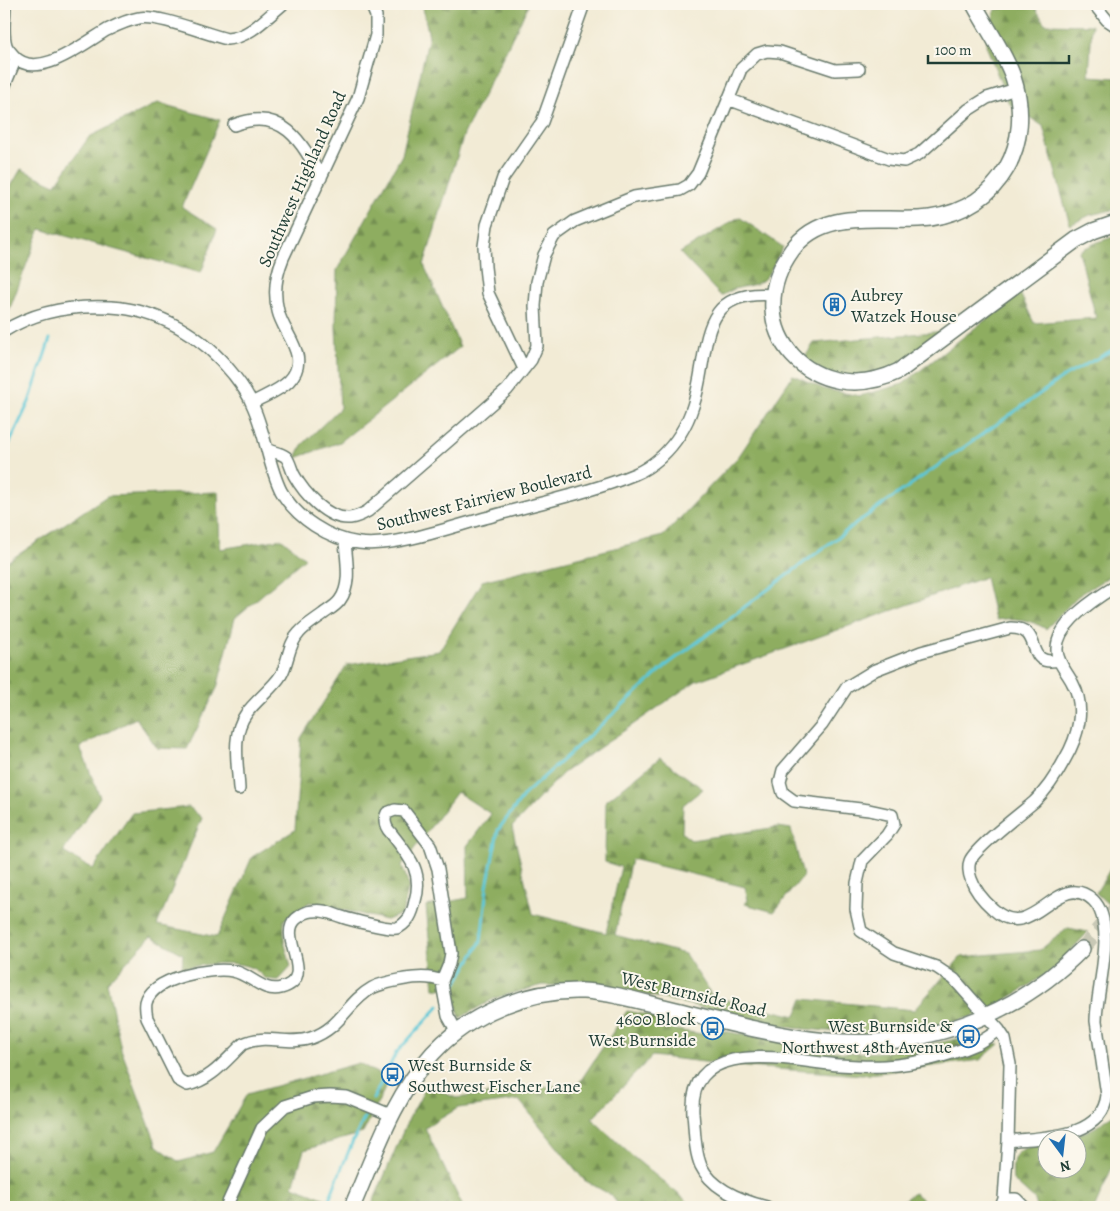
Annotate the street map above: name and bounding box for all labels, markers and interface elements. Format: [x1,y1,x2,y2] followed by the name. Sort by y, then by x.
[928,32,1069,64] scale bar
[935,40,972,60] text: 100 m
[252,87,352,271] street label: Southwest Highland Road
[850,283,957,328] place label: Aubrey Watzek House
[823,293,847,317] building icon: Aubrey Watzek House
[374,460,594,536] street label: Southwest Fairview Boulevard
[618,965,769,1022] street label: West Burnside Road
[587,1007,696,1052] place label: 4600 Block West Burnside
[782,1014,952,1059] place label: West Burnside & Northwest 48th Avenue
[700,1017,724,1041] bus stop icon: 4600 Block West Burnside
[956,1024,980,1048] bus stop icon: West Burnside & Northwest 48th Avenue
[407,1053,581,1098] place label: West Burnside & Southwest Fischer Lane
[380,1063,404,1087] bus stop icon: West Burnside & Southwest Fischer Lane
[1038,1128,1088,1178] north arrow
[1058,1156,1073,1177] text: N

